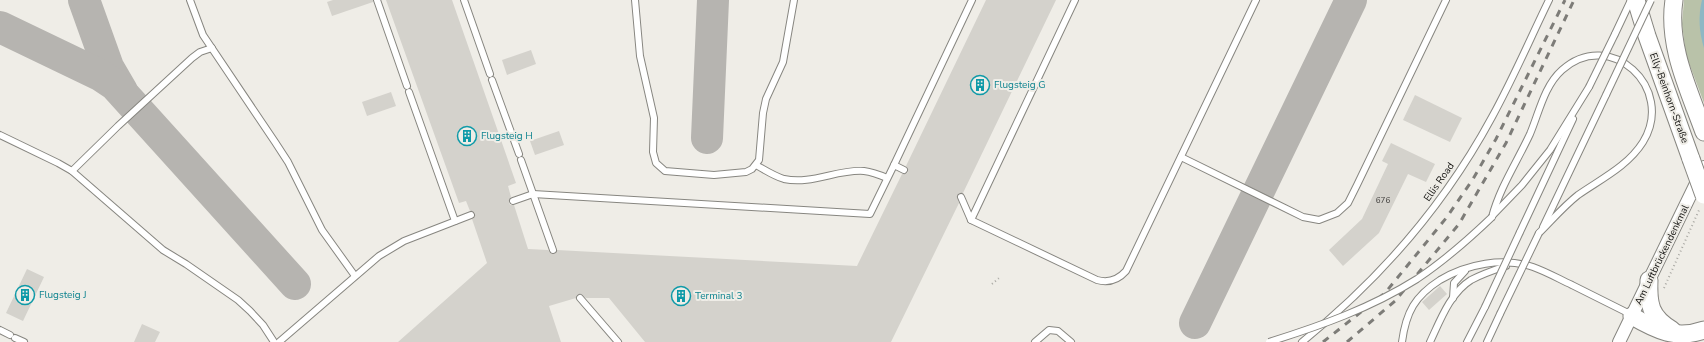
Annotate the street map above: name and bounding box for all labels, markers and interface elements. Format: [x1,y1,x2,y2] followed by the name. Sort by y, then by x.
[1646,51,1692,145] street label: Elly-Beinhorn-Straße
[969,74,991,96] building icon: Flugsteig G
[994,78,1045,92] place label: Flugsteig G
[456,125,478,147] building icon: Flugsteig H
[481,129,533,143] place label: Flugsteig H
[1420,160,1458,204] street label: Ellis Road
[1376,195,1390,206] house number: 676
[1632,202,1692,308] street label: Am Luftbrückendenkmal
[14,284,36,306] building icon: Flugsteig J
[670,285,692,307] building icon: Terminal 3
[39,288,86,302] place label: Flugsteig J
[695,289,743,303] place label: Terminal 3

